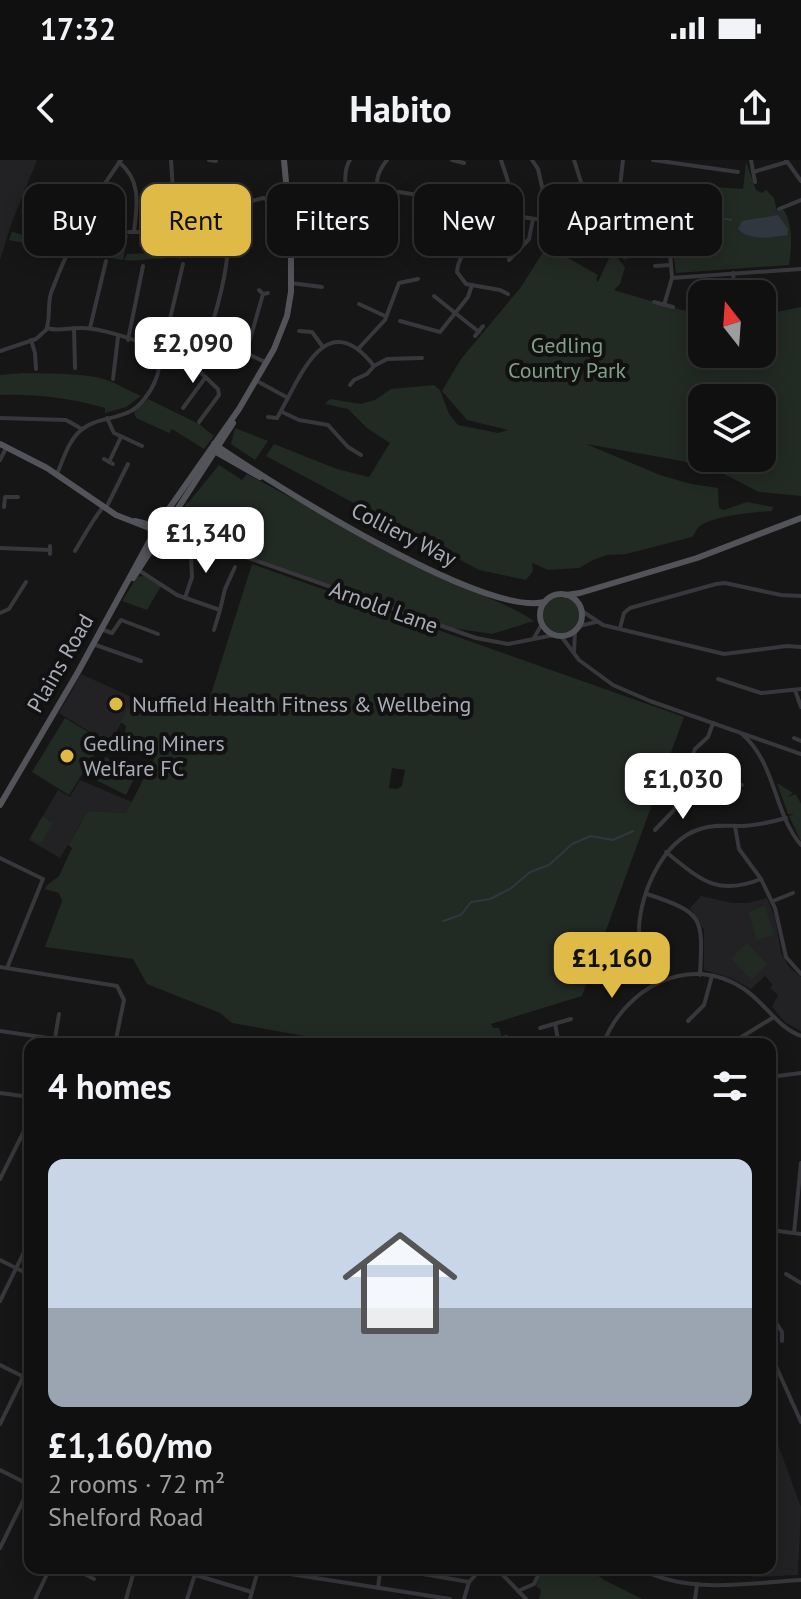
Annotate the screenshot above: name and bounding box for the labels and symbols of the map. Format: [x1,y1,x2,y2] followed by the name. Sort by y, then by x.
[688,280,776,368] north arrow
[128,317,258,385] pin: £2,090
[508,331,627,384] park label: Gedling Country Park
[347,496,462,573] street label: Colliery Way
[141,507,271,575] pin: £1,340
[326,574,442,640] street label: Arnold Lane
[21,609,99,717] street label: Plains Road
[132,690,471,718] place label: Nuffield Health Fitness & Wellbeing
[107,695,125,713] marker: Nuffield Health Fitness & Wellbeing
[83,729,225,782] place label: Gedling Miners Welfare FC
[58,747,76,765] marker: Gedling Miners Welfare FC
[618,753,748,821] pin: £1,030
[547,932,677,1000] pin: £1,160

